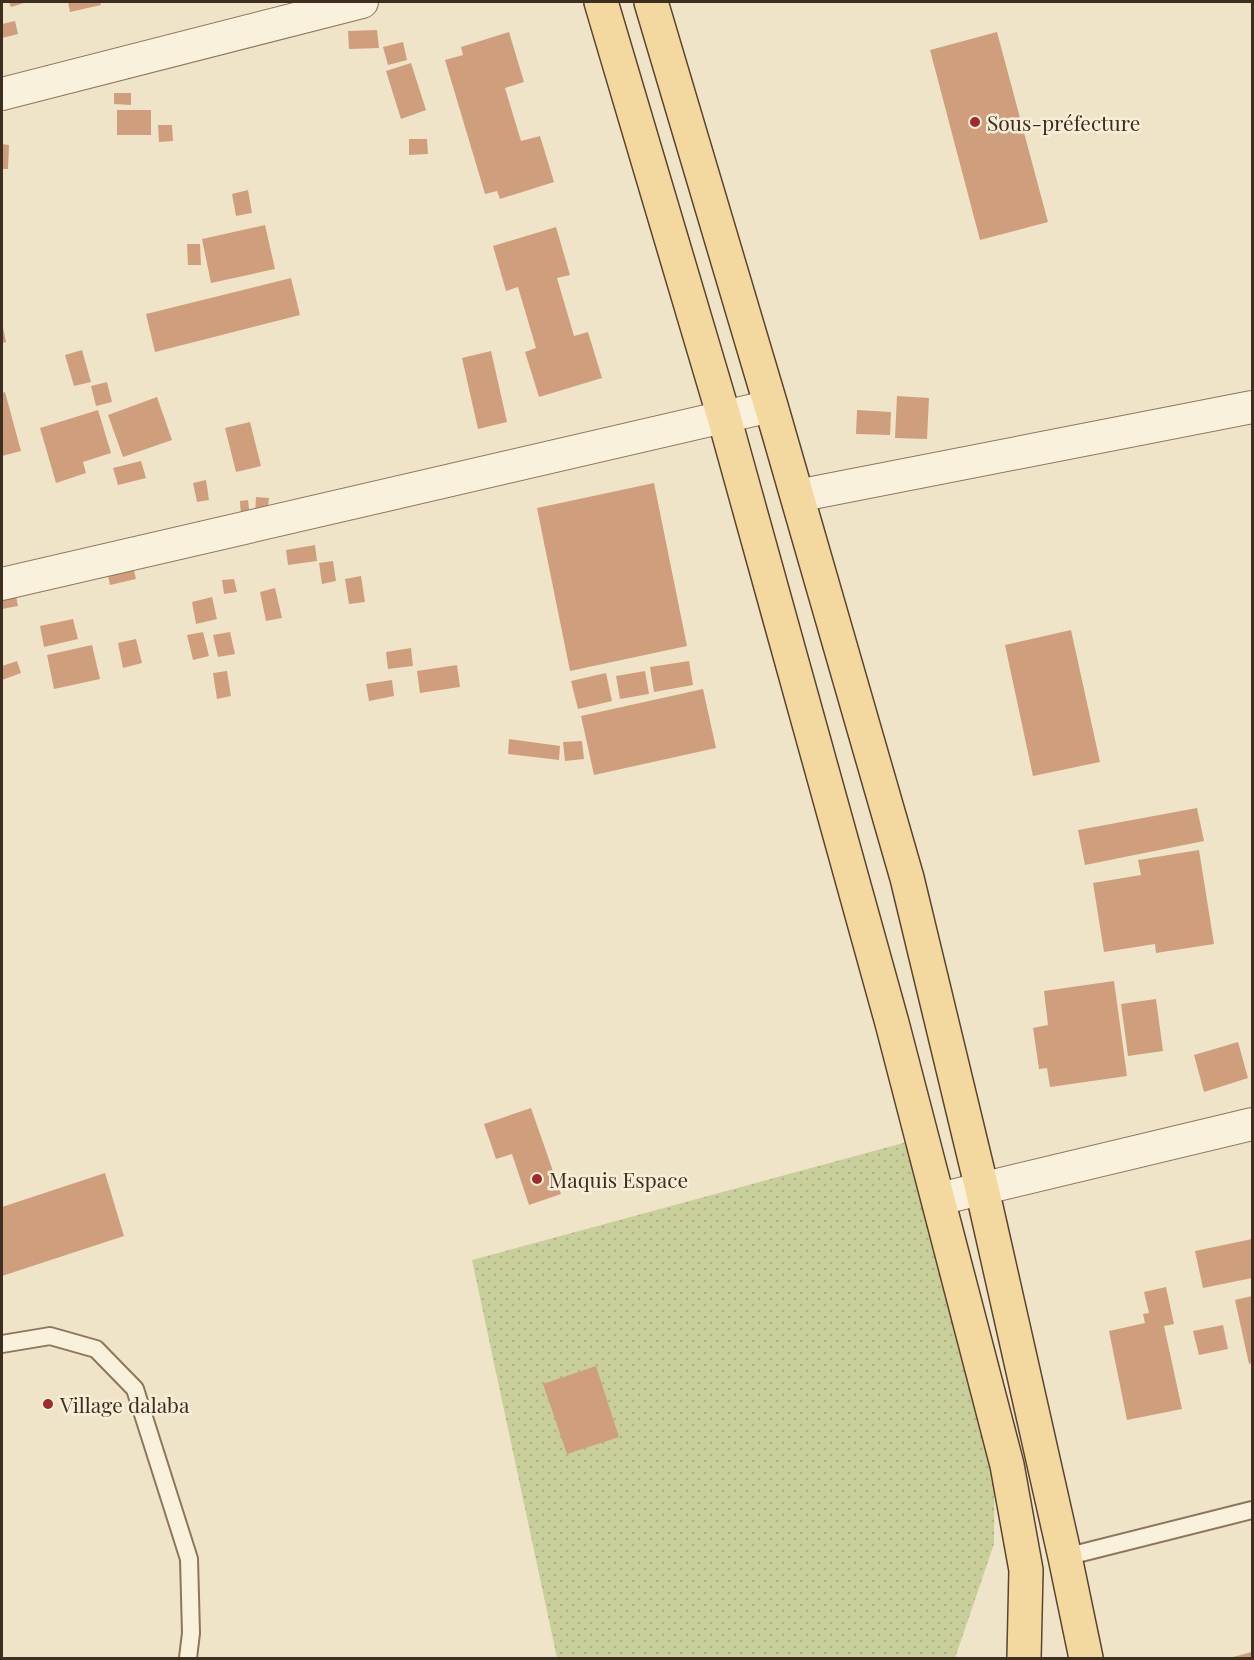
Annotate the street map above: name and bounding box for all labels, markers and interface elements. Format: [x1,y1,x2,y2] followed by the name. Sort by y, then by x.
[987,108,1140,136] place label: Sous-préfecture
[968,115,982,129] marker: Sous-préfecture
[549,1165,688,1193] place label: Maquis Espace
[530,1172,544,1186] marker: Maquis Espace
[59,1390,190,1418] place label: Village dalaba
[41,1397,55,1411] marker: Village dalaba

